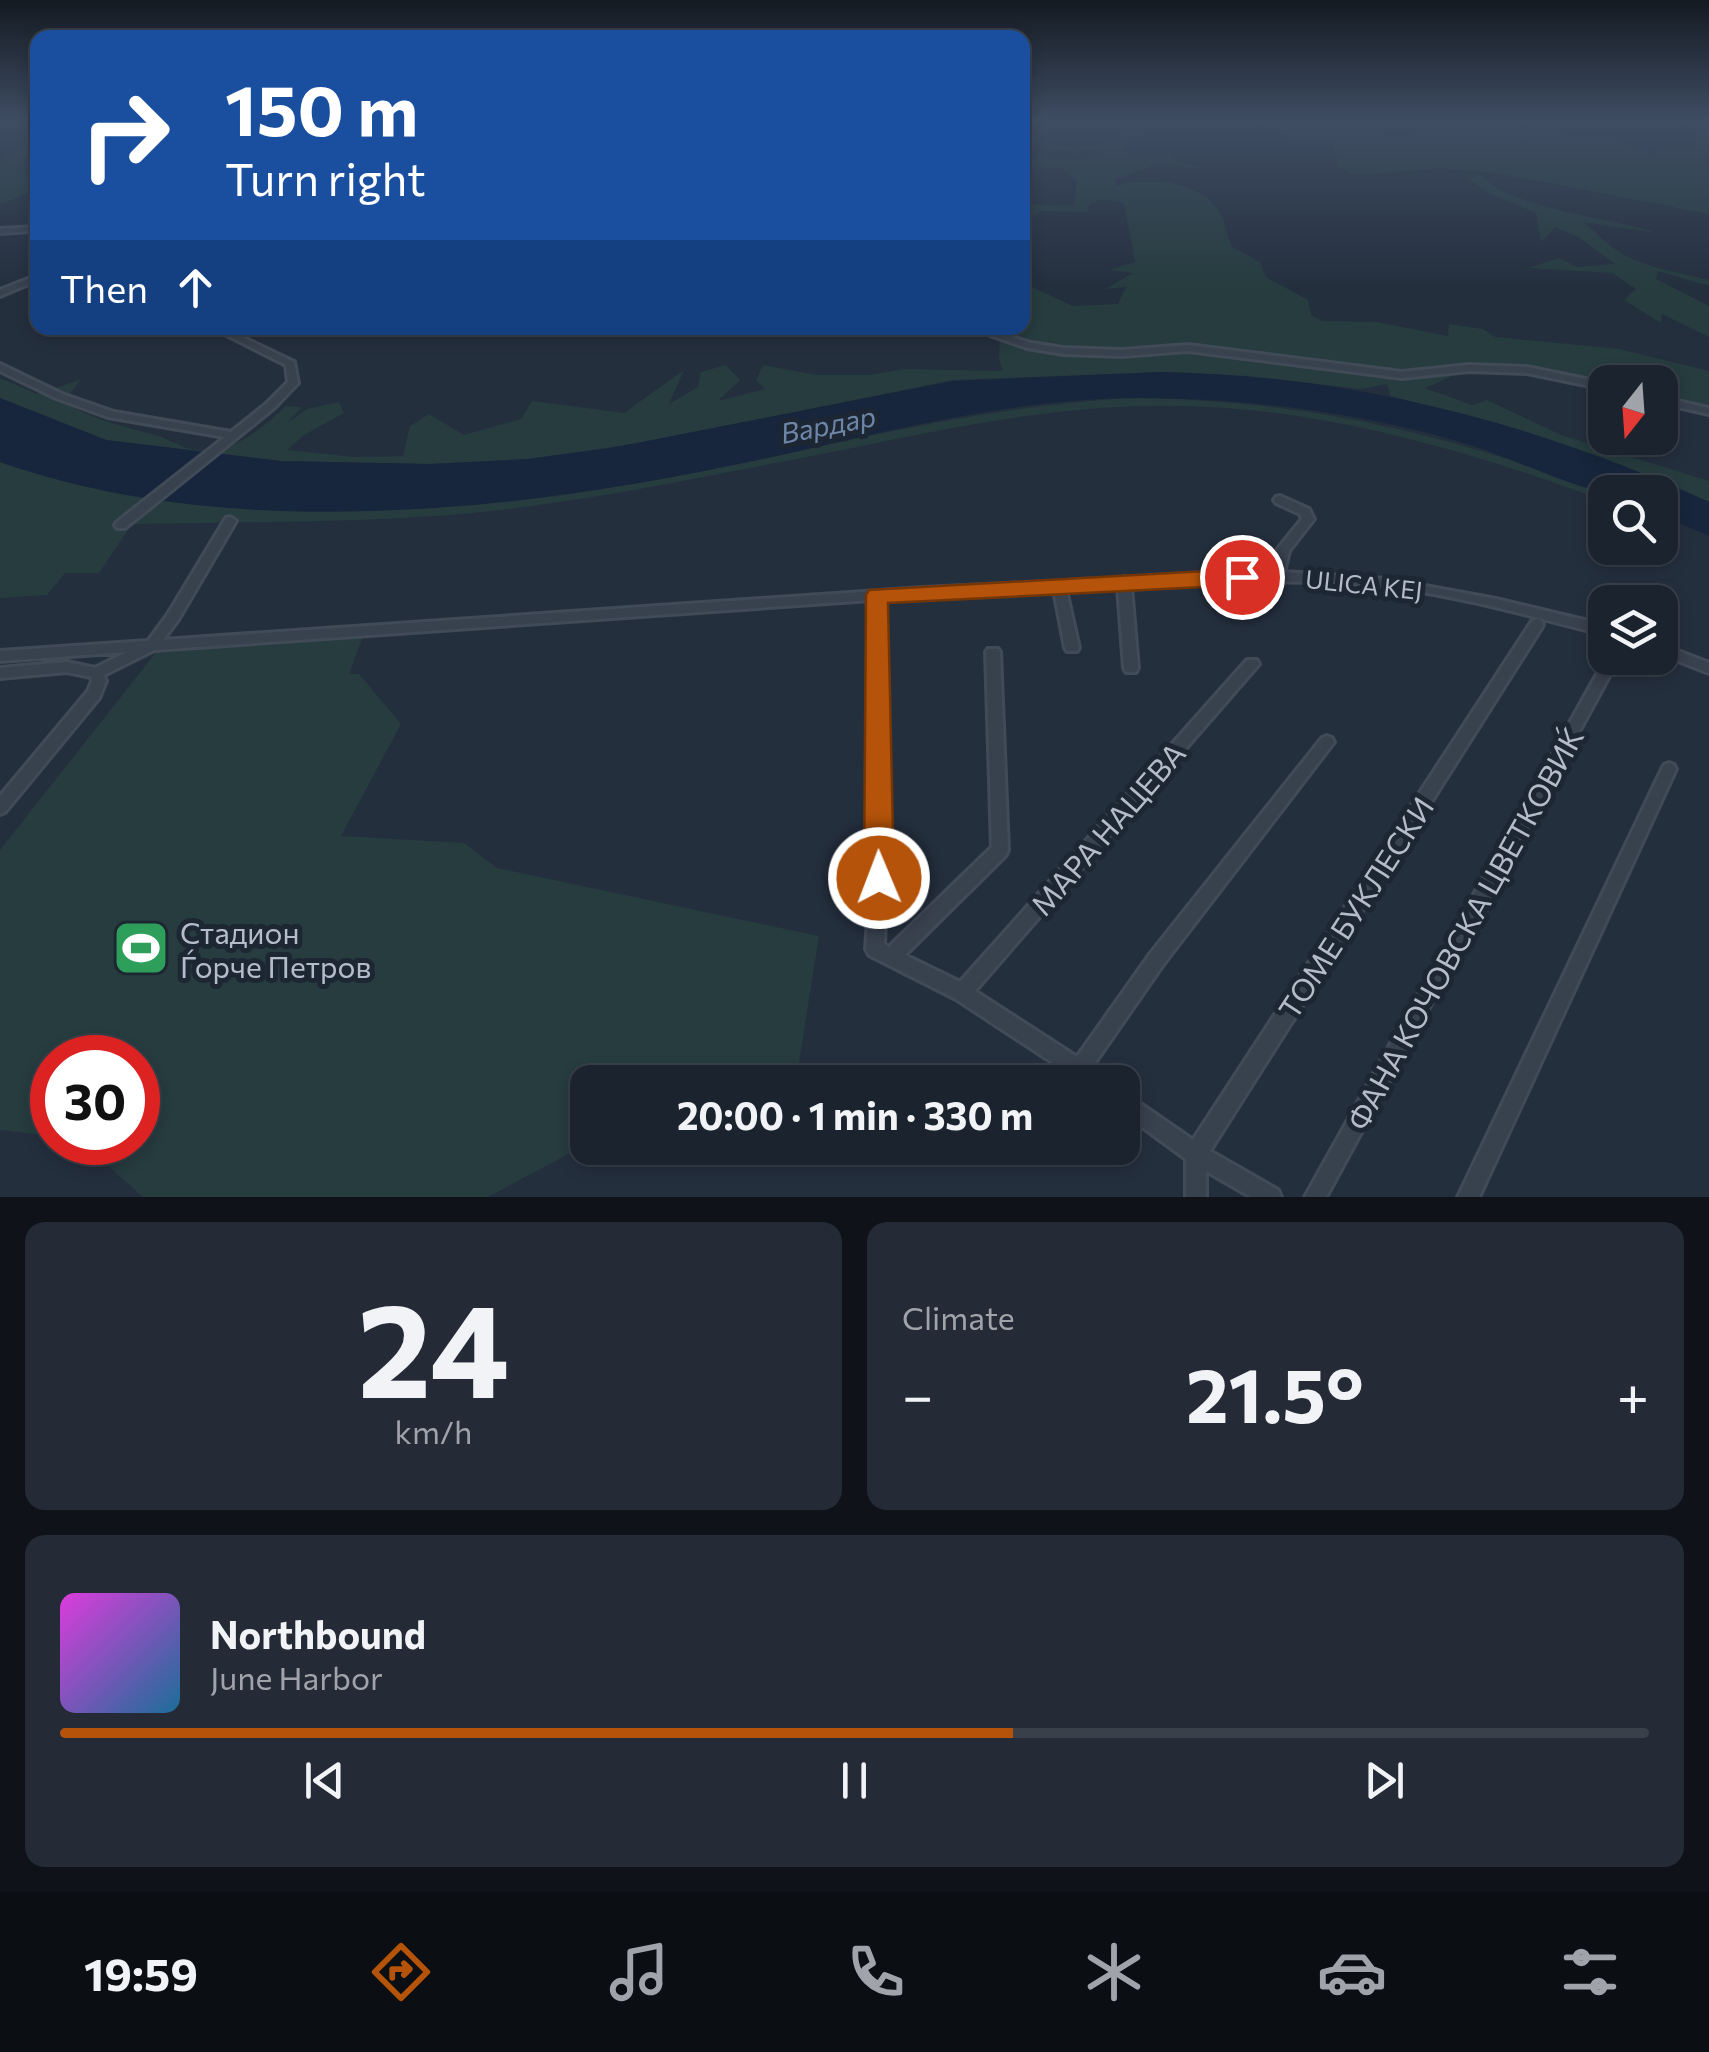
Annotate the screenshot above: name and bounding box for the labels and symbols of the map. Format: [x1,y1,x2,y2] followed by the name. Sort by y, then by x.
[1588,365,1678,455] north arrow
[778,398,878,450] water label: Вардар
[1200,535,1285,620] pin
[1304,563,1424,605] street label: ULICA KEJ
[1338,720,1590,1136] street label: ФАНА КОЧОВСКА ЦВЕТКОВИЌ
[1022,734,1192,922] street label: МАРА НАЦЕВА
[1270,789,1440,1025] street label: ТОМЕ БУКЛЕСКИ
[827,826,931,930] position arrow
[180,913,371,984] place label: Стадион Ѓорче Петров
[111,918,171,978] sports icon: Стадион Ѓорче Петров
[30,1035,160,1165] speed limit sign: 30

